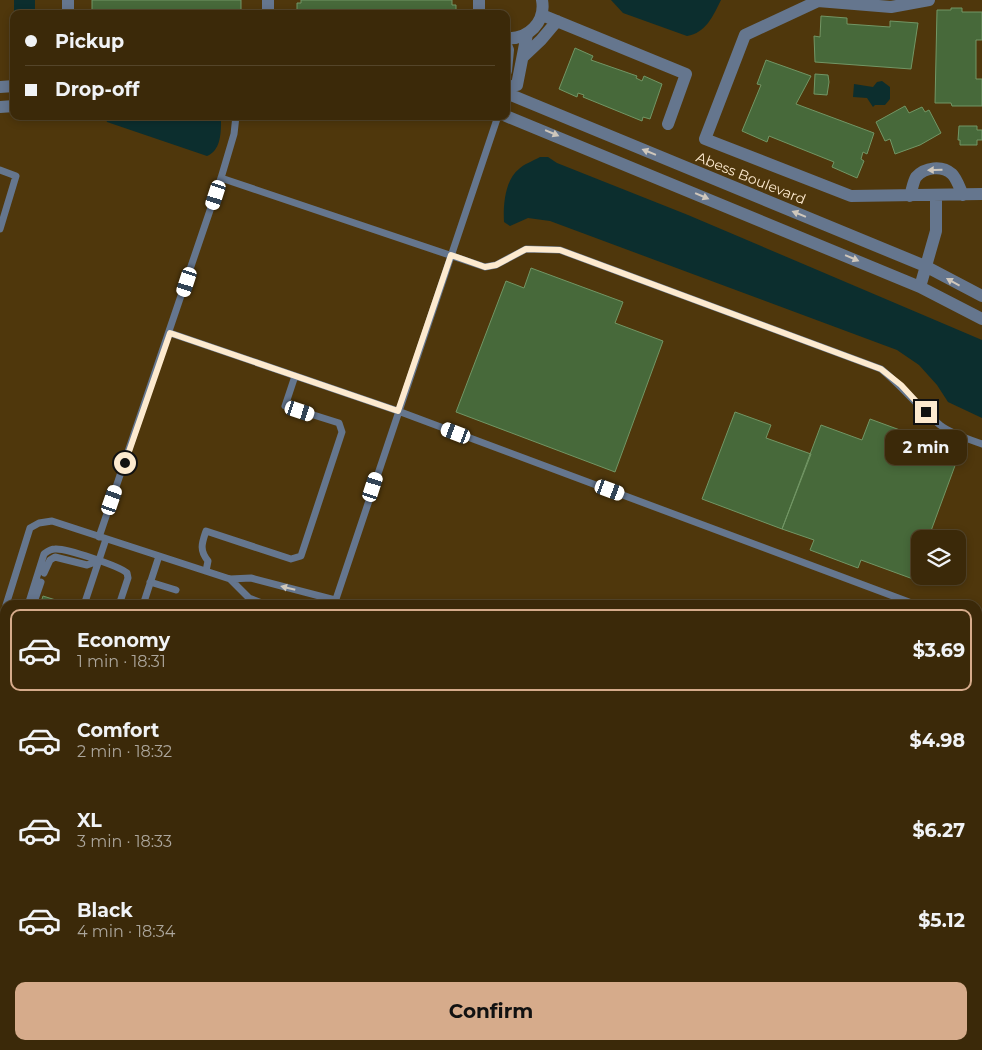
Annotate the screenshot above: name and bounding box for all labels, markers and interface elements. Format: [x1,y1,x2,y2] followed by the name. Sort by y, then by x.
[55,30,124,53] text: Pickup
[55,78,139,101] text: Drop-off
[545,130,559,138] one-way arrow
[642,147,656,155] one-way arrow
[694,148,808,208] street label: Abess Boulevard
[927,166,943,174] one-way arrow
[204,178,227,212] car
[695,192,709,200] one-way arrow
[792,209,806,217] one-way arrow
[845,255,859,263] one-way arrow
[175,265,198,299] car
[947,277,960,286] one-way arrow
[283,399,316,423] car
[915,401,937,423] route end
[439,421,472,445] car
[885,430,967,464] callout: 2 min
[903,438,949,457] text: 2 min
[114,452,136,474] route start
[361,470,384,504] car
[593,478,626,502] car
[100,483,123,517] car
[911,530,966,585] map controls
[911,530,966,585] button: layers
[281,584,296,592] one-way arrow
[17,628,62,673] icon: car
[77,629,170,652] text: Economy
[913,639,965,662] text: $3.69
[77,652,166,671] text: 1 min · 18:31
[17,718,62,763] icon: car
[77,719,159,742] text: Comfort
[910,729,965,752] text: $4.98
[77,742,172,761] text: 2 min · 18:32
[17,808,62,853] icon: car
[77,809,102,832] text: XL
[912,819,965,842] text: $6.27
[77,832,172,851] text: 3 min · 18:33
[17,898,62,943] icon: car
[77,899,133,922] text: Black
[918,909,965,932] text: $5.12
[77,922,175,941] text: 4 min · 18:34
[15,982,967,1040] button: Confirm

